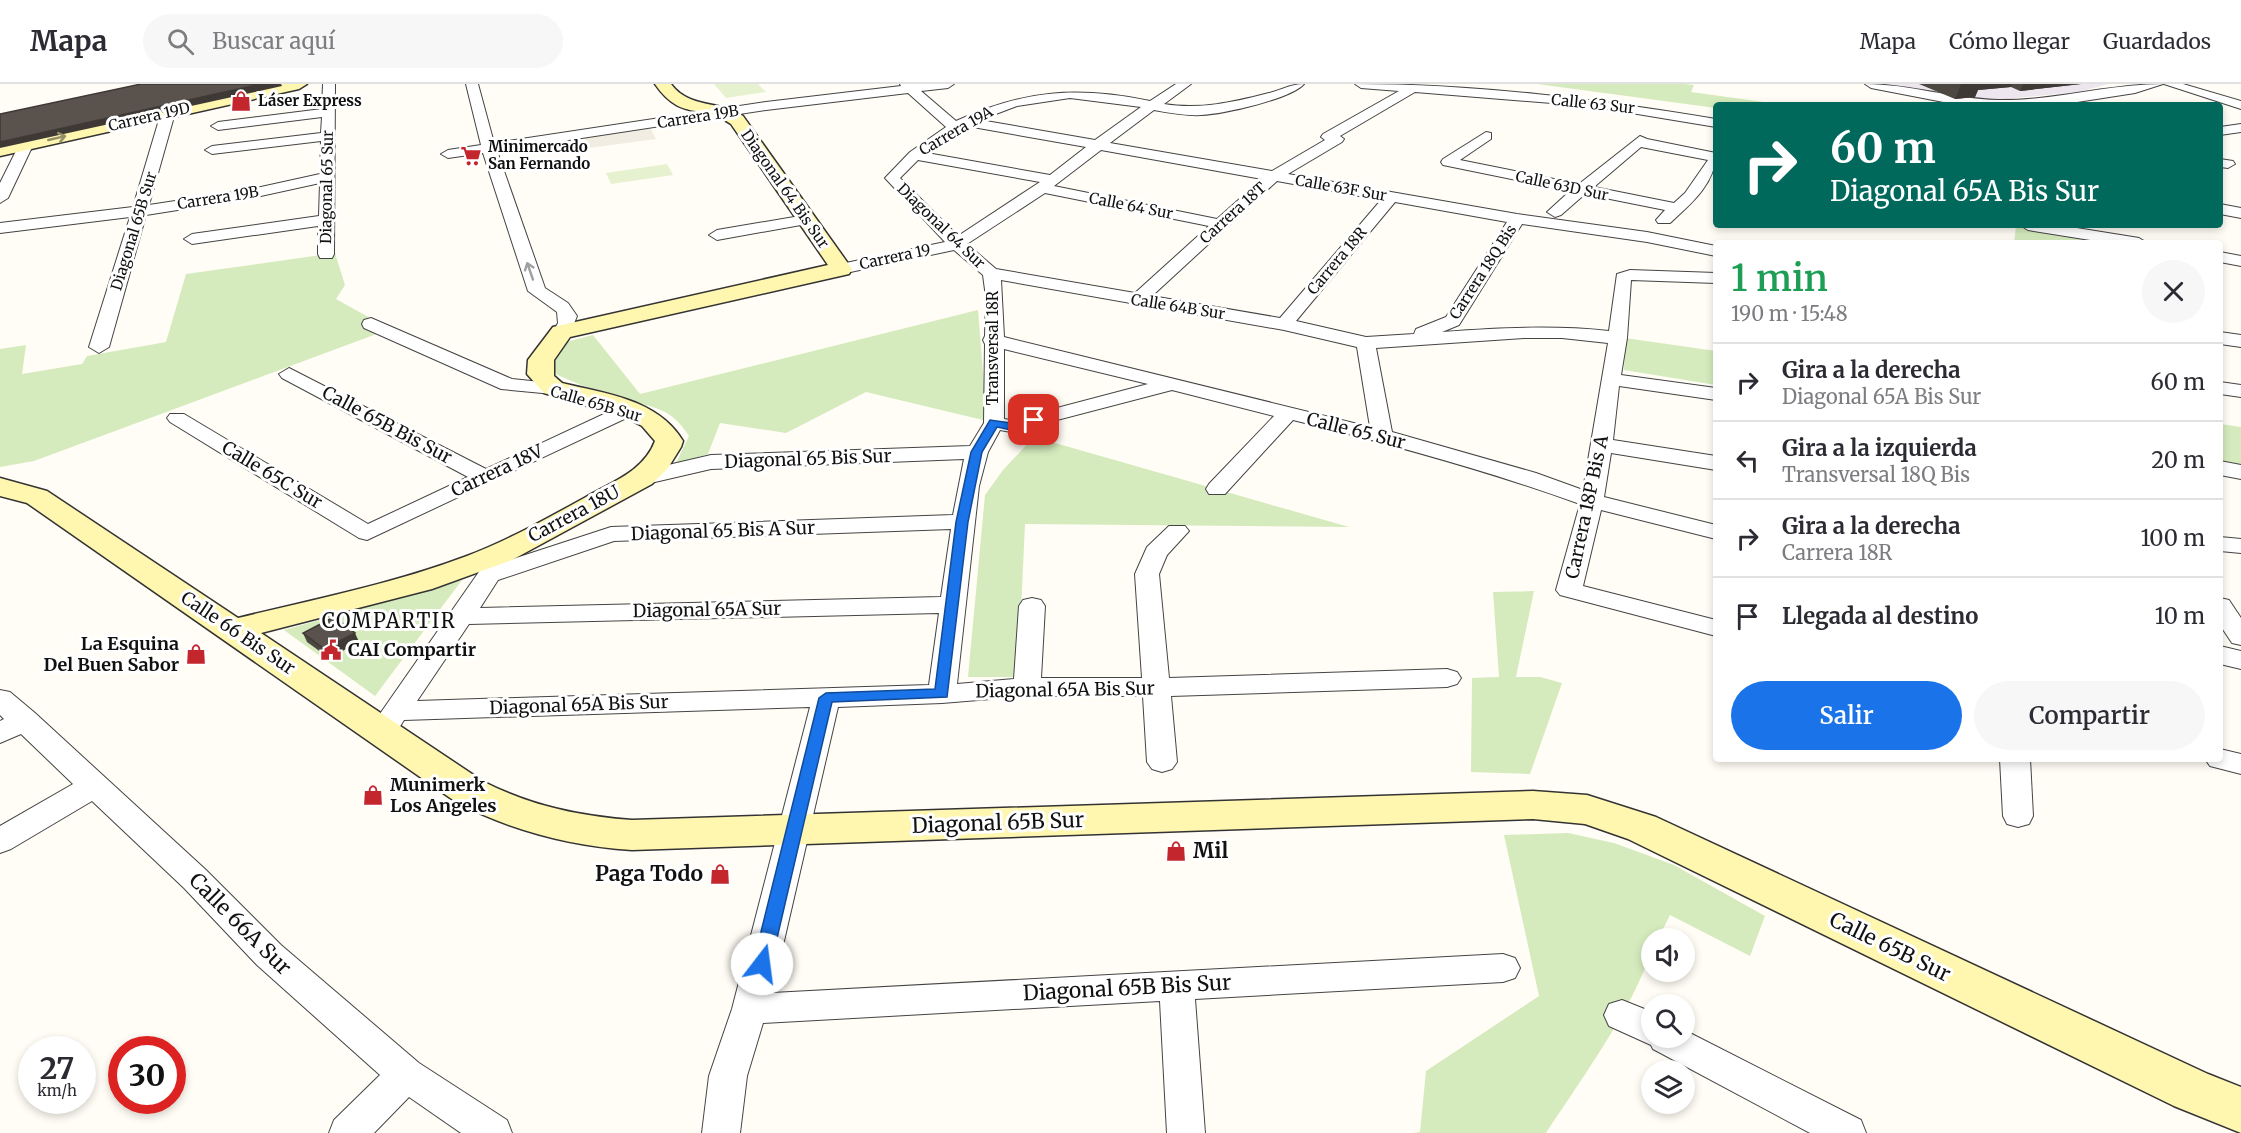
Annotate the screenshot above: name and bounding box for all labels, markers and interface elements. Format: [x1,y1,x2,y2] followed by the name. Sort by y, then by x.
[143,14,563,68] search box
[30,23,107,59] text: Mapa
[164,25,197,58] icon: search
[212,27,335,55] text: Buscar aquí
[1860,28,1916,55] text: Mapa
[1949,28,2070,55] text: Cómo llegar
[2103,28,2211,55] text: Guardados
[229,89,253,113] shop icon: Láser Express
[1550,90,1636,117] street label: Calle 63 Sur
[258,91,362,110] place label: Láser Express
[106,98,192,135] street label: Carrera 19D
[656,101,740,132] street label: Carrera 19B
[915,102,996,159] street label: Carrera 19A
[1830,122,1936,174] text: 60 m
[737,126,834,252] street label: Diagonal 64 Bis Sur
[1731,126,1809,204] icon: right
[316,130,337,244] street label: Diagonal 65 Sur
[47,132,66,143] one-way arrow
[488,137,590,173] place label: Minimercado San Fernando
[459,144,483,168] supermarket icon: Minimercado San Fernando
[1514,166,1611,205] street label: Calle 63D Sur
[106,169,161,293] street label: Diagonal 65B Sur
[1294,170,1389,205] street label: Calle 63F Sur
[1830,174,2099,208] text: Diagonal 65A Bis Sur
[1196,177,1270,247] street label: Carrera 18T
[893,179,989,272] street label: Diagonal 64 Sur
[176,182,260,213] street label: Carrera 19B
[1087,188,1175,223] street label: Calle 64 Sur
[1445,221,1520,323] street label: Carrera 18Q Bis
[1303,223,1371,298] street label: Carrera 18R
[858,240,932,273] street label: Carrera 19
[1731,256,1828,301] text: 1 min
[2142,260,2205,323] button: close
[524,262,535,281] one-way arrow
[983,290,1002,405] street label: Transversal 18R
[1130,290,1227,323] street label: Calle 64B Sur
[1731,301,1848,326] text: 190 m · 15:48
[1782,356,1960,384] text: Gira a la derecha
[1731,366,1764,399] icon: right
[2151,368,2205,396] text: 60 m
[318,381,456,468] street label: Calle 65B Bis Sur
[548,381,644,426] street label: Calle 65B Sur
[1782,384,1981,409] text: Diagonal 65A Bis Sur
[1008,394,1059,445] pin
[1017,403,1050,436] icon: arrive
[1304,407,1408,454] street label: Calle 65 Sur
[1560,433,1613,581] street label: Carrera 18P Bis A
[1782,434,1977,462] text: Gira a la izquierda
[218,436,327,514] street label: Calle 65C Sur
[447,439,547,502] street label: Carrera 18V
[724,444,892,473] street label: Diagonal 65 Bis Sur
[1731,444,1764,477] icon: left
[2151,446,2205,474] text: 20 m
[1782,462,1970,487] text: Transversal 18Q Bis
[524,480,624,547] street label: Carrera 18U
[1782,512,1960,540] text: Gira a la derecha
[630,516,815,545] street label: Diagonal 65 Bis A Sur
[1731,522,1764,555] icon: right
[2140,524,2205,552] text: 100 m
[1782,540,1892,565] text: Carrera 18R
[177,586,300,679] street label: Calle 66 Bis Sur
[633,597,781,622] street label: Diagonal 65A Sur
[1731,600,1764,633] icon: arrive
[1782,602,1978,630] text: Llegada al destino
[2155,602,2205,630] text: 10 m
[322,608,456,633] district label: COMPARTIR
[43,632,179,676] place label: La Esquina Del Buen Sabor
[319,638,343,662] public building icon: CAI Compartir
[348,638,476,661] place label: CAI Compartir
[184,642,208,666] shop icon: La Esquina Del Buen Sabor
[975,676,1155,703] street label: Diagonal 65A Bis Sur
[1731,681,1962,750] button: Salir
[1974,681,2205,750] button: Compartir
[489,690,669,719] street label: Diagonal 65A Bis Sur
[390,773,497,817] place label: Munimerk Los Angeles
[361,783,385,807] shop icon: Munimerk Los Angeles
[911,806,1085,839] street label: Diagonal 65B Sur
[1193,837,1228,864] place label: Mil
[1164,839,1188,863] shop icon: Mil
[595,860,703,887] place label: Paga Todo
[708,862,732,886] shop icon: Paga Todo
[183,867,297,981] street label: Calle 66A Sur
[1825,906,1955,988] street label: Calle 65B Sur
[1641,928,1695,1114] map controls
[1641,928,1695,982] button: sound
[730,932,794,996] position arrow
[1022,969,1232,1006] street label: Diagonal 65B Bis Sur
[1641,994,1695,1048] button: search
[108,1036,186,1114] speed limit sign: 30
[40,1049,74,1087] text: 27
[1641,1060,1695,1114] button: layers
[37,1081,77,1100] text: km/h

